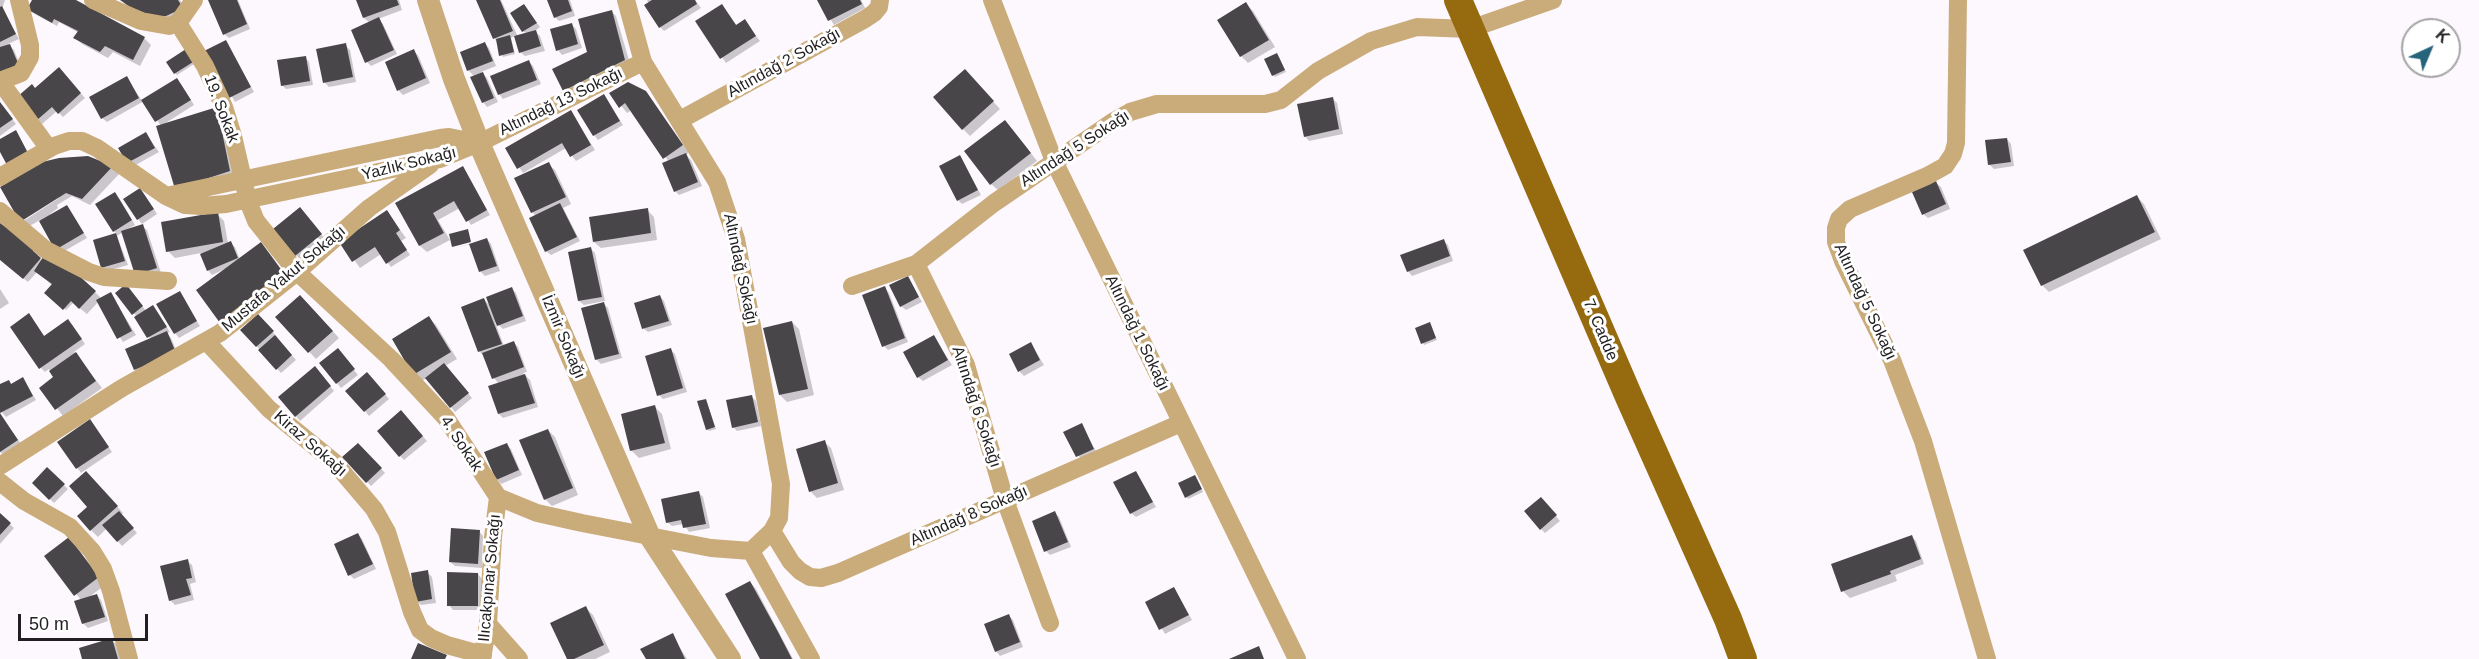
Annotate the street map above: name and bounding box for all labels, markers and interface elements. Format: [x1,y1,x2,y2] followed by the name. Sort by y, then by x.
[2401,18,2461,78] north arrow
[724,24,844,102] street label: Altındağ 2 Sokağı
[2432,26,2453,46] text: K
[496,64,626,140] street label: Altındağ 13 Sokağı
[199,72,243,146] street label: 19. Sokak
[1017,107,1133,191] street label: Altındağ 5 Sokağı
[360,143,458,185] street label: Yazlık Sokağı
[719,212,761,326] street label: Altındağ Sokağı
[218,222,350,336] street label: Mustafa Yakut Sokağı
[1830,241,1900,363] street label: Altındağ 5 Sokağı
[1101,272,1173,394] street label: Altındağ 1 Sokağı
[537,292,589,382] street label: İzmir Sokağı
[1578,296,1622,364] street label: 7. Cadde
[947,344,1005,470] street label: Altındağ 6 Sokağı
[269,407,351,481] street label: Kiraz Sokağı
[436,413,486,475] street label: 4. Sokak
[907,482,1031,550] street label: Altındağ 8 Sokağı
[475,513,505,643] street label: Ilıcakpınar Sokağı
[21,602,152,640] scale bar
[29,614,69,634] text: 50 m

